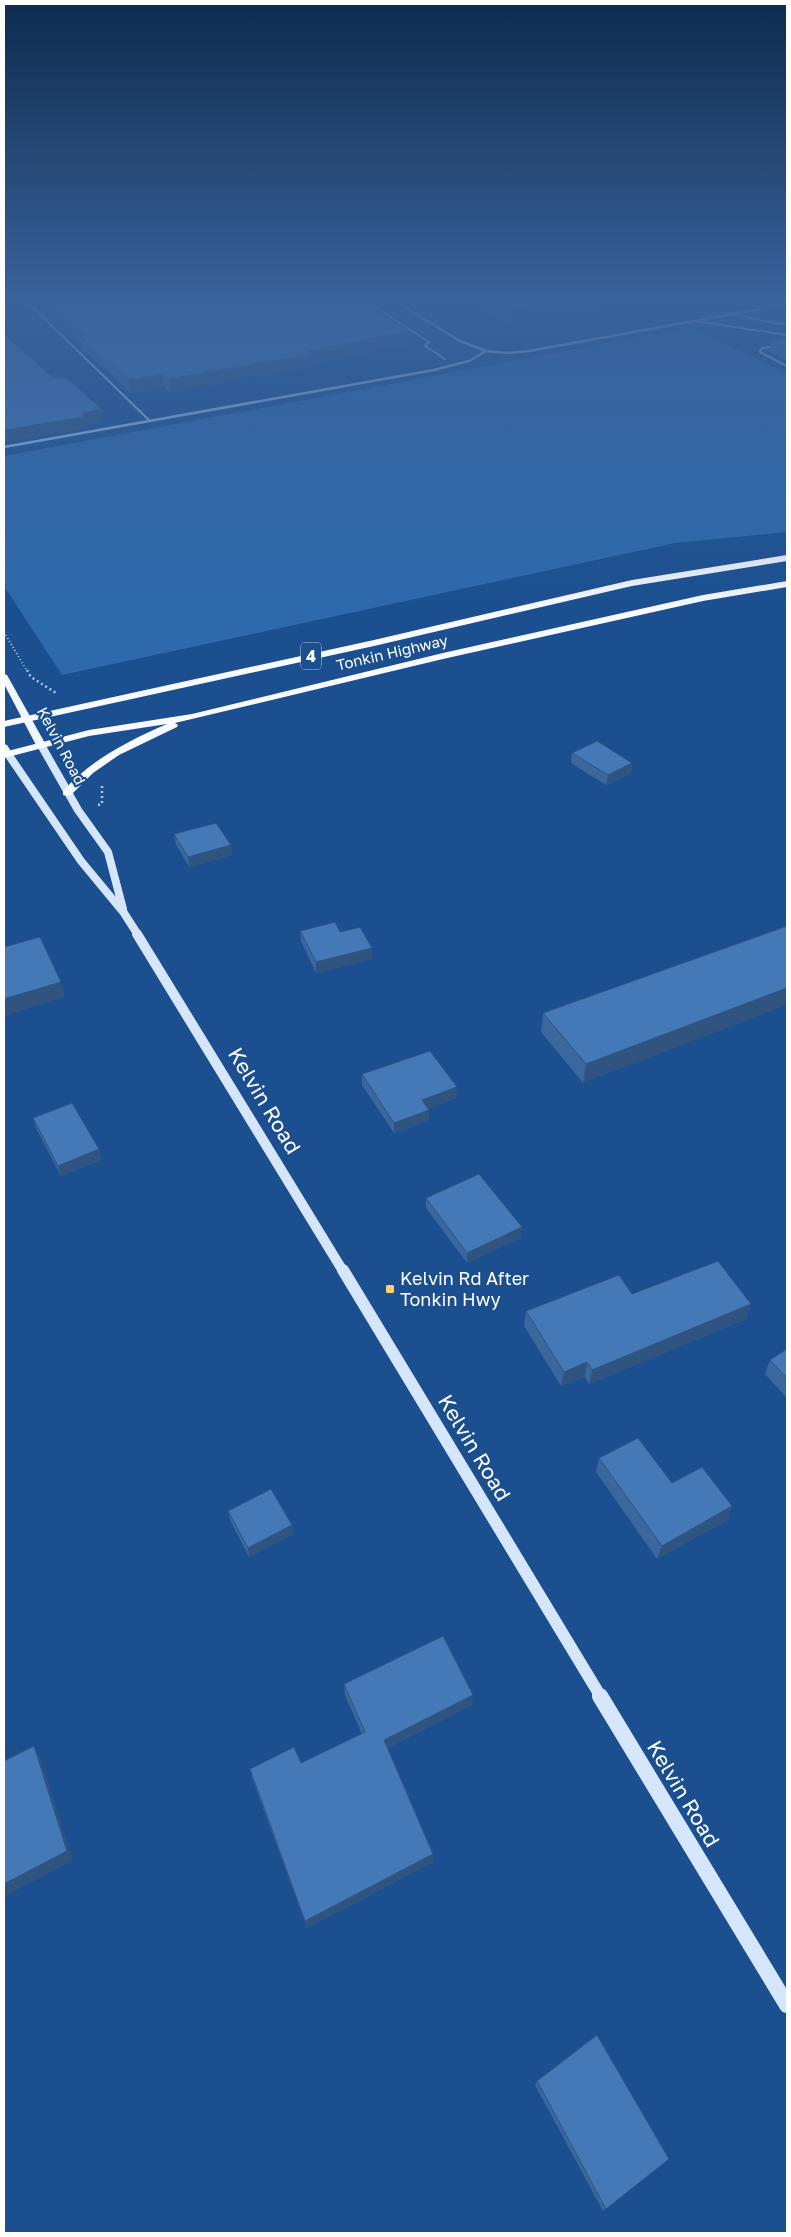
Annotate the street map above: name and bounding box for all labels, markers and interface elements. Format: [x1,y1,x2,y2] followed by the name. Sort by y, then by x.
[334,630,450,674] street label: Tonkin Highway
[301,642,321,669] road number: 4
[34,704,90,787] street label: Kelvin Road
[223,1043,307,1158] street label: Kelvin Road
[400,1267,529,1310] place label: Kelvin Rd After Tonkin Hwy
[384,1283,396,1295] marker: Kelvin Rd After Tonkin Hwy
[433,1390,517,1505] street label: Kelvin Road
[642,1736,726,1851] street label: Kelvin Road

